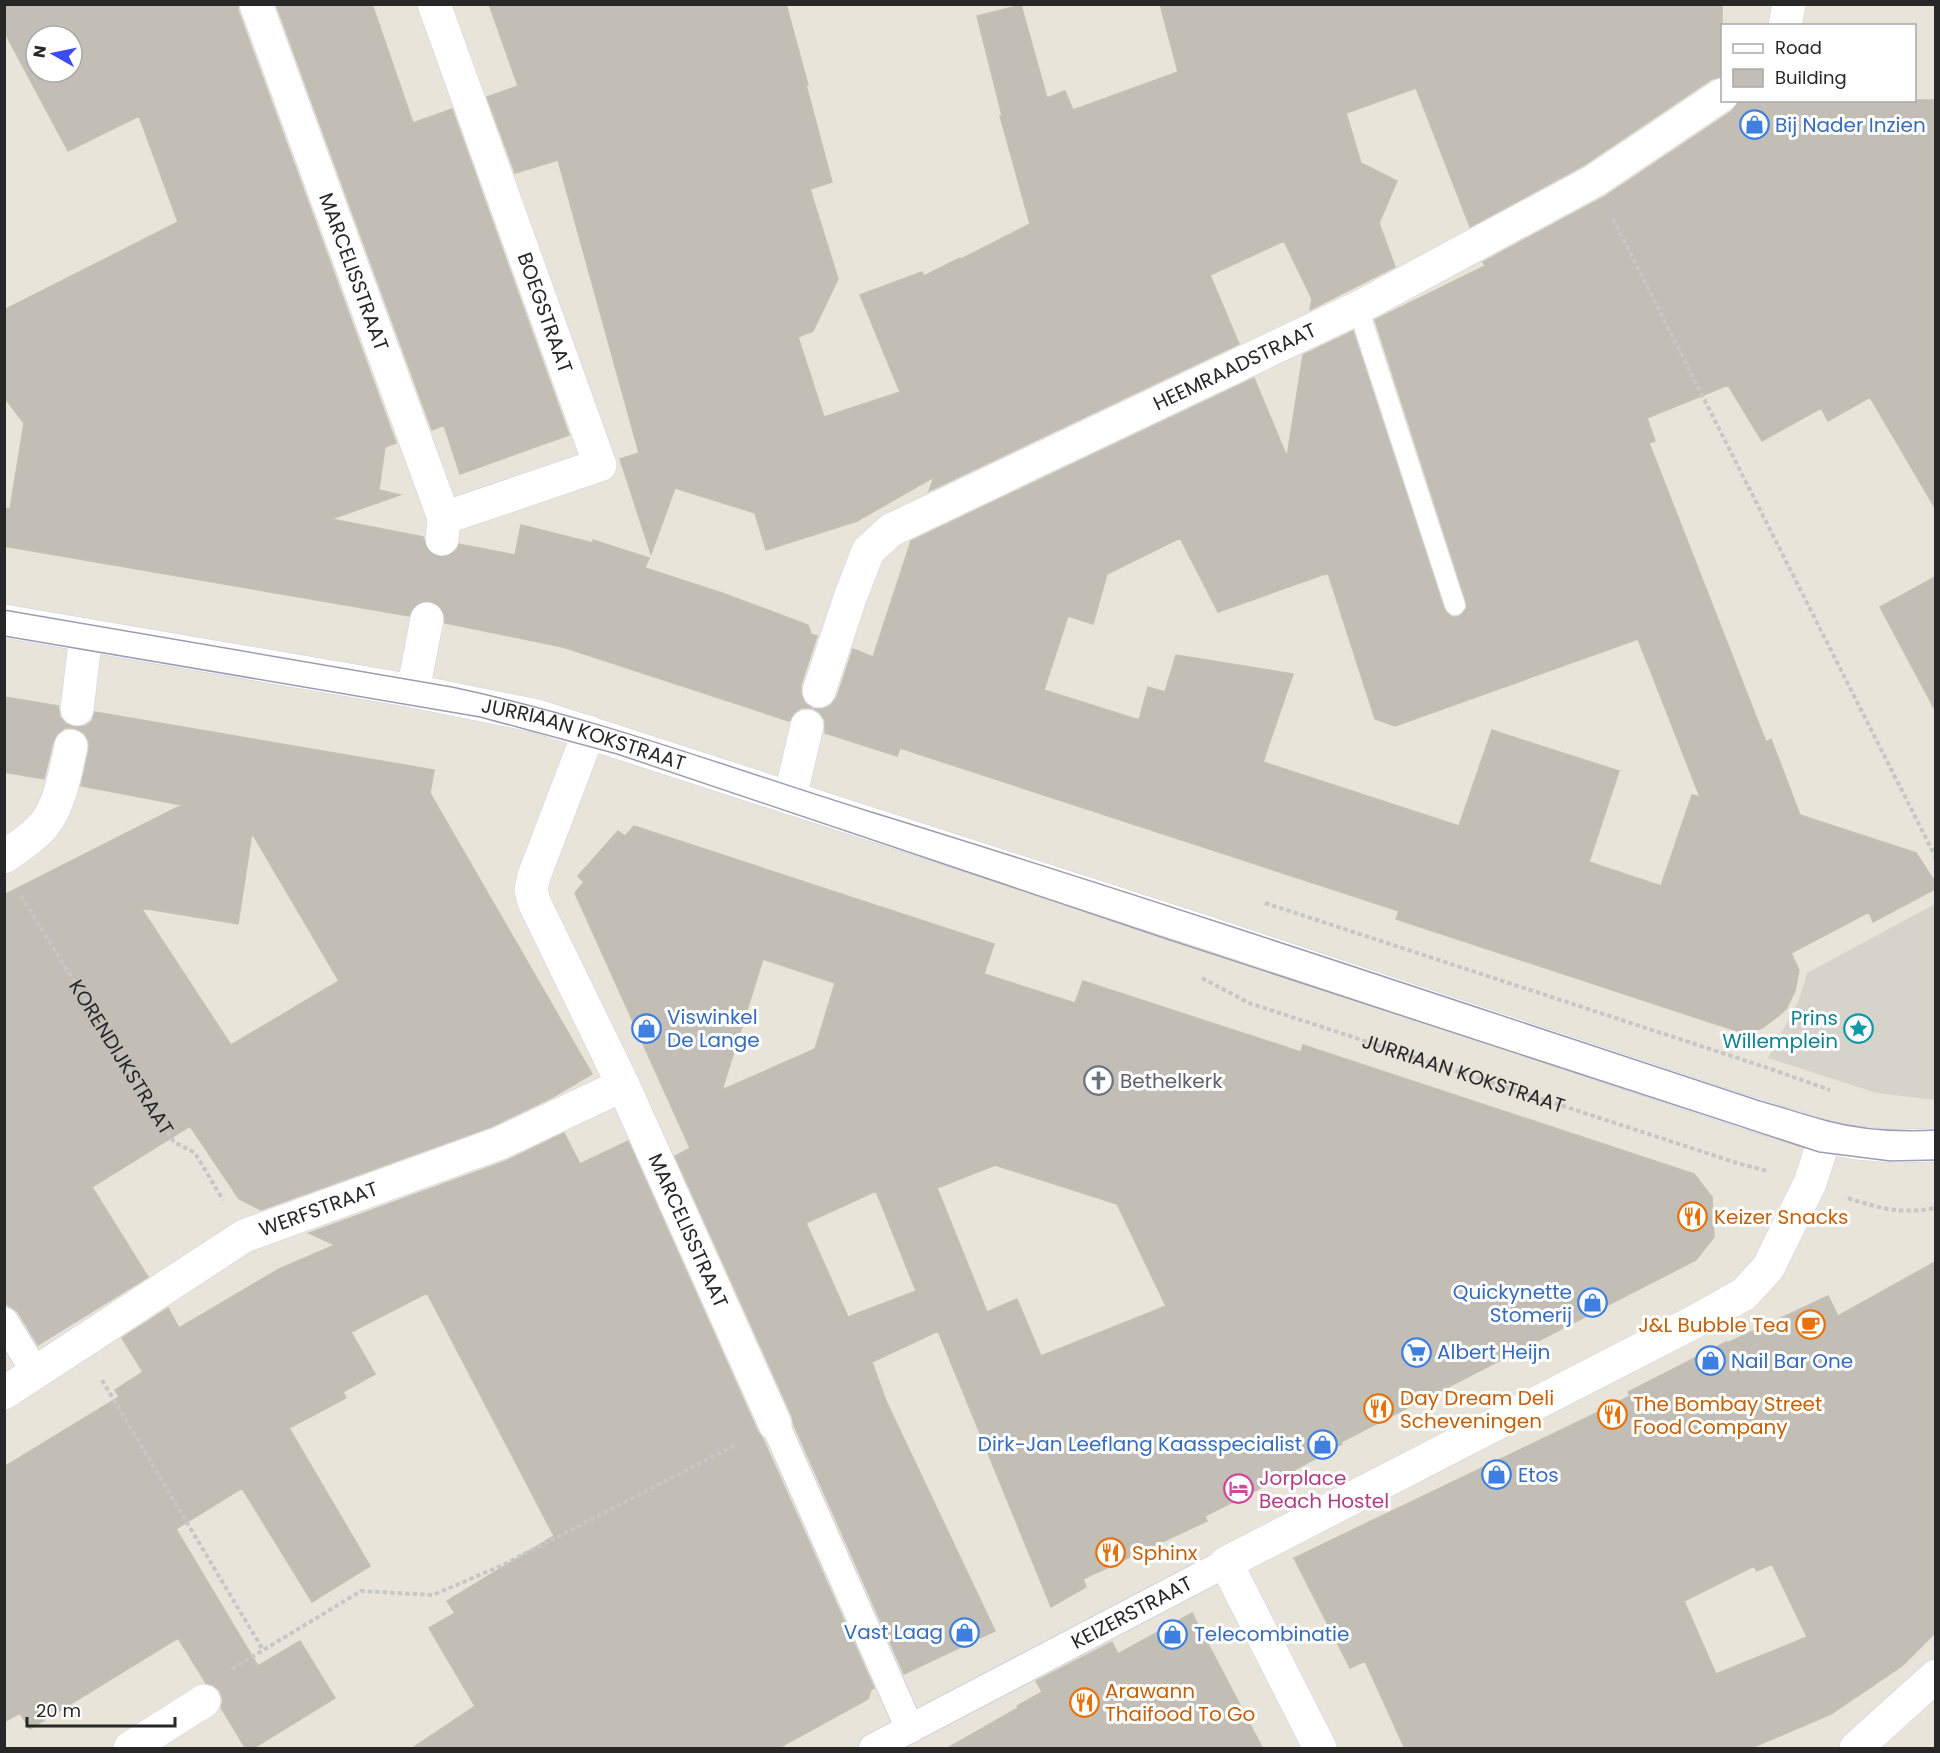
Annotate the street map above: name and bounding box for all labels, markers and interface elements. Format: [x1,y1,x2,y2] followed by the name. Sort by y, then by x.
[24,24,84,84] north arrow
[1721,24,1916,102] legend
[1775,35,1822,60] text: Road
[27,44,52,59] text: N
[1775,65,1847,90] text: Building
[1738,109,1770,141] shop icon: Bij Nader Inzien
[1775,111,1926,139] place label: Bij Nader Inzien
[312,189,396,355] street label: MARCELISSTRAAT
[511,248,580,377] street label: BOEGSTRAAT
[1149,316,1321,417] street label: HEEMRAADSTRAAT
[479,691,689,777] street label: JURRIAAN KOKSTRAAT
[62,974,180,1141] street label: KORENDIJKSTRAAT
[667,1003,760,1054] place label: Viswinkel De Lange
[1722,1004,1838,1055] place label: Prins Willemplein
[630,1012,662,1044] shop icon: Viswinkel De Lange
[1843,1013,1875,1045] place icon: Prins Willemplein
[1358,1027,1569,1120] street label: JURRIAAN KOKSTRAAT
[1083,1065,1115,1097] church icon: Bethelkerk
[1120,1067,1223,1095] place label: Bethelkerk
[641,1149,735,1313] street label: MARCELISSTRAAT
[255,1174,382,1243] street label: WERFSTRAAT
[1677,1201,1709,1233] restaurant icon: Keizer Snacks
[1714,1203,1849,1231] place label: Keizer Snacks
[1453,1278,1572,1329] place label: Quickynette Stomerij
[1577,1287,1609,1319] shop icon: Quickynette Stomerij
[1794,1309,1826,1341] cafe icon: J&L Bubble Tea
[1638,1311,1789,1339] place label: J&L Bubble Tea
[1400,1336,1432,1368] supermarket icon: Albert Heijn
[1437,1338,1550,1366] place label: Albert Heijn
[1694,1345,1726,1377] shop icon: Nail Bar One
[1731,1347,1853,1375] place label: Nail Bar One
[1400,1384,1554,1435] place label: Day Dream Deli Scheveningen
[1633,1390,1822,1441] place label: The Bombay Street Food Company
[1363,1393,1395,1425] restaurant icon: Day Dream Deli Scheveningen
[1596,1399,1628,1431] restaurant icon: The Bombay Street Food Company
[1307,1428,1339,1460] shop icon: Dirk-Jan Leeflang Kaasspecialist
[978,1430,1302,1458] place label: Dirk-Jan Leeflang Kaasspecialist
[1481,1459,1513,1491] shop icon: Etos
[1518,1461,1559,1489] place label: Etos
[1259,1464,1389,1515] place label: Jorplace Beach Hostel
[1222,1473,1254,1505] hotel icon: Jorplace Beach Hostel
[1095,1537,1127,1569] restaurant icon: Sphinx
[1132,1539,1198,1567] place label: Sphinx
[1066,1569,1197,1656] street label: KEIZERSTRAAT
[948,1616,980,1648] shop icon: Vast Laag
[844,1618,943,1646] place label: Vast Laag
[1157,1618,1189,1650] shop icon: Telecombinatie
[1194,1620,1349,1648] place label: Telecombinatie
[1105,1677,1255,1728] place label: Arawann Thaifood To Go
[1068,1687,1100,1719] restaurant icon: Arawann Thaifood To Go
[27,1690,176,1728] scale bar
[36,1698,81,1723] text: 20 m

